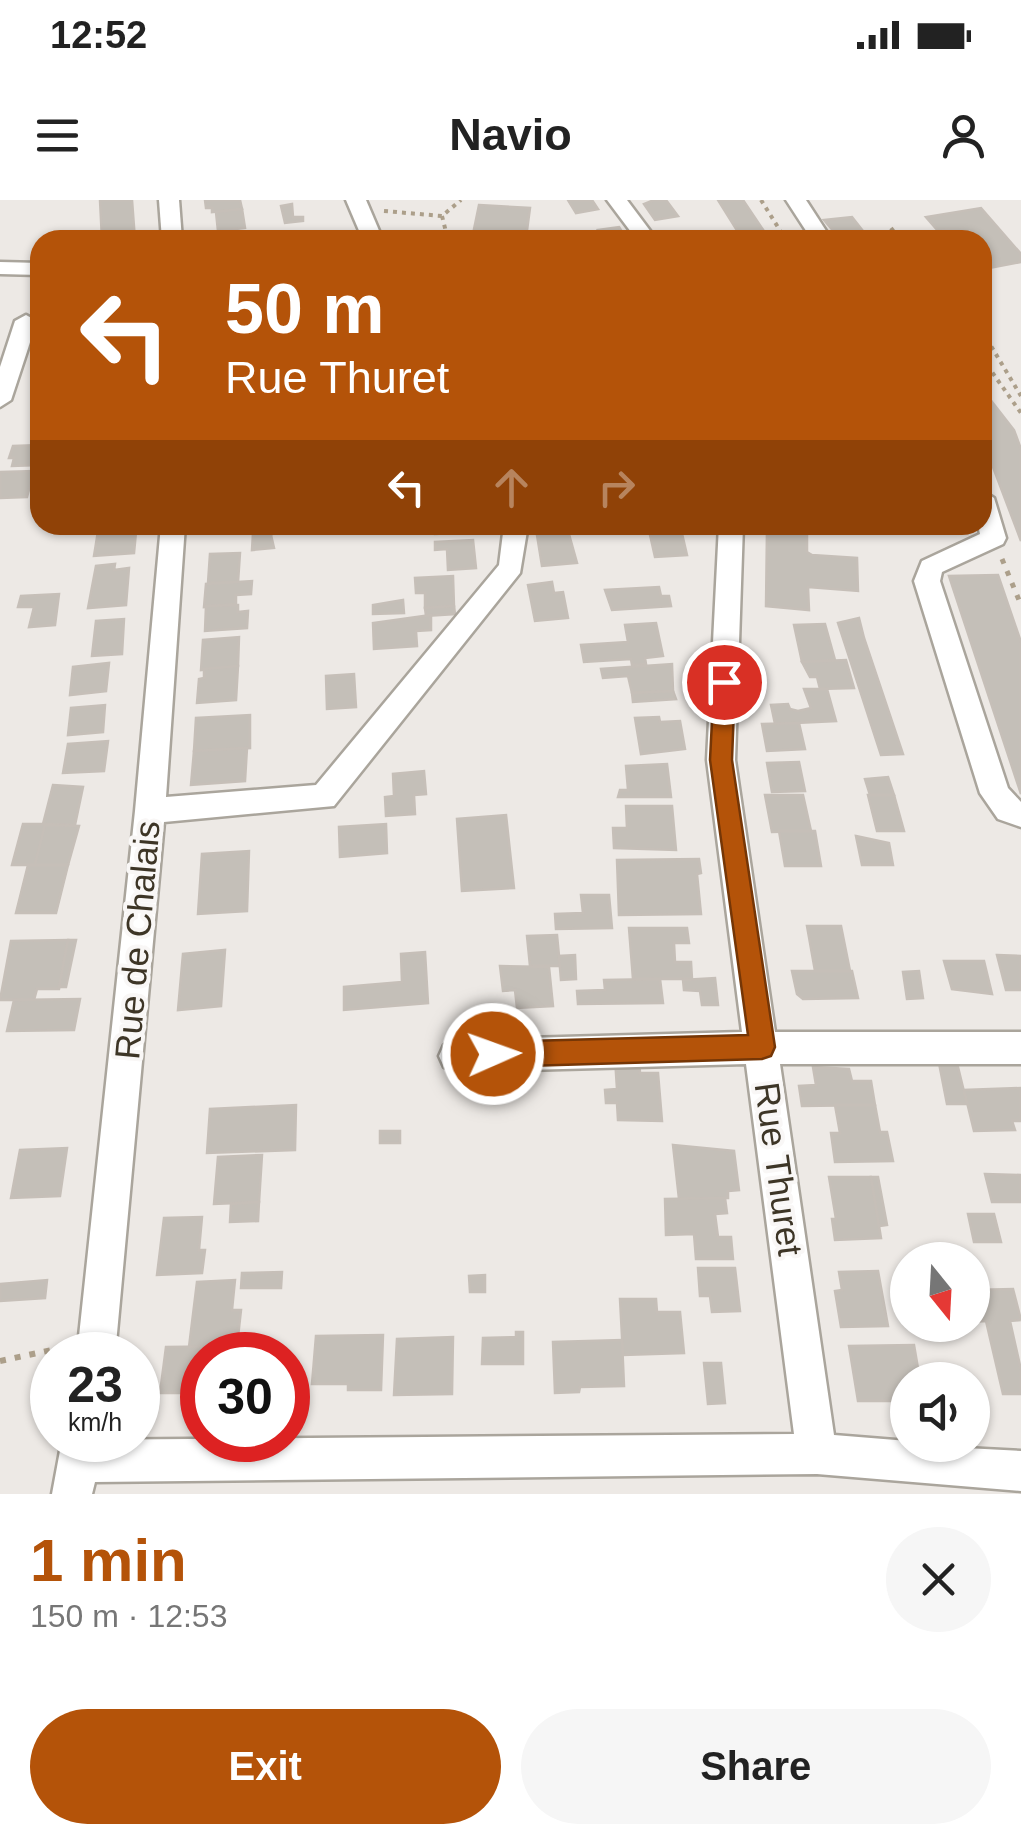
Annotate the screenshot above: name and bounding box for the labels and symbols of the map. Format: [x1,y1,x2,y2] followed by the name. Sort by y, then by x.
[682,640,767,725] pin
[107,819,167,1061] street label: Rue de Chalais
[441,1002,545,1106] position arrow
[748,1080,810,1258] street label: Rue Thuret
[890,1242,990,1342] north arrow
[180,1332,310,1462] speed limit sign: 30

